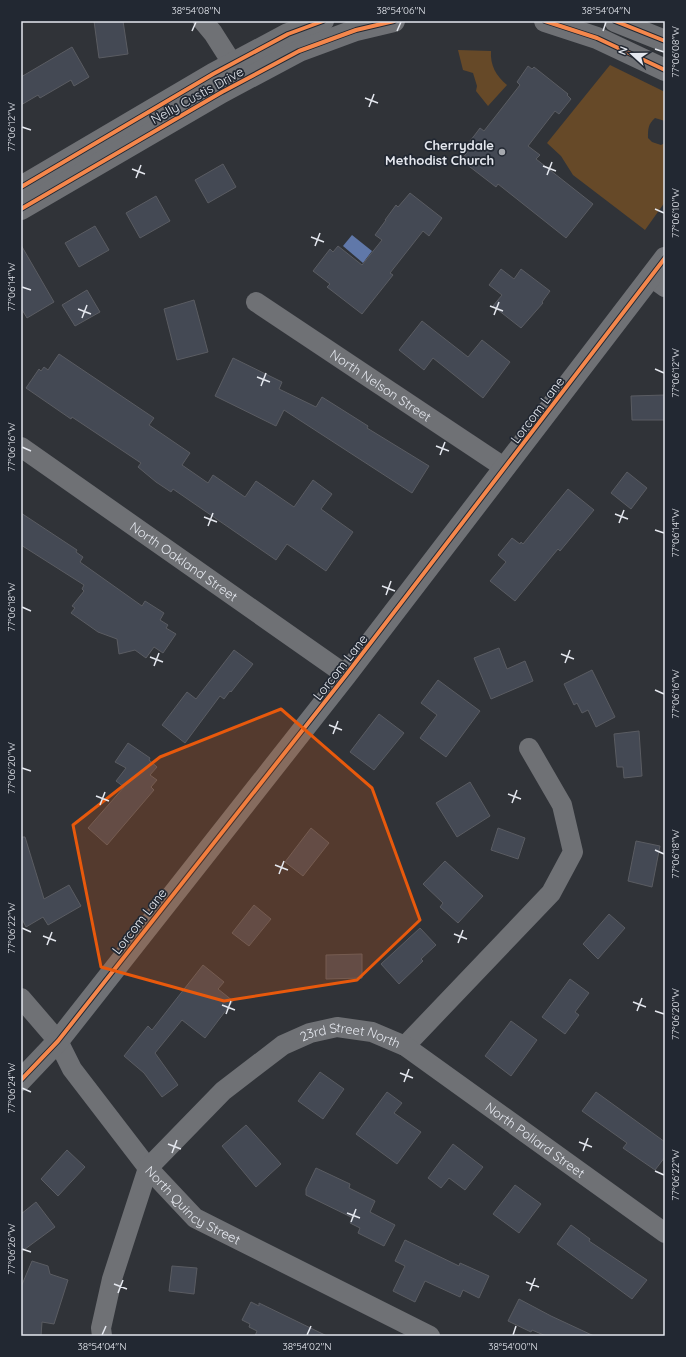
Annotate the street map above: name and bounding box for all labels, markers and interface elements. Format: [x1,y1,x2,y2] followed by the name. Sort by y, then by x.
[171,4,221,17] text: 38°54'08"N
[376,4,426,17] text: 38°54'06"N
[582,4,630,17] text: 38°54'04"N
[669,26,682,78] text: 77°06'08"W
[612,34,652,74] north arrow
[615,44,631,57] text: N
[148,63,246,127] street label: Nelly Custis Drive
[5,102,18,152] text: 77°06'12"W
[385,137,494,168] place label: Cherrydale Methodist Church
[497,147,507,157] marker: Cherrydale Methodist Church
[669,188,682,238] text: 77°06'10"W
[5,262,18,312] text: 77°06'14"W
[327,346,434,425] street label: North Nelson Street
[669,348,682,398] text: 77°06'12"W
[507,374,567,446] street label: Lorcom Lane
[5,422,18,472] text: 77°06'16"W
[669,508,682,558] text: 77°06'14"W
[127,518,241,605] street label: North Oakland Street
[5,582,18,632] text: 77°06'18"W
[309,631,371,703] street label: Lorcom Lane
[669,669,682,719] text: 77°06'16"W
[5,742,18,794] text: 77°06'20"W
[669,829,682,879] text: 77°06'18"W
[108,885,170,957] street label: Lorcom Lane
[5,902,18,954] text: 77°06'22"W
[669,988,682,1040] text: 77°06'20"W
[297,1019,403,1051] street label: 23rd Street North
[5,1062,18,1114] text: 77°06'24"W
[482,1099,588,1181] street label: North Pollard Street
[669,1149,682,1201] text: 77°06'22"W
[142,1162,243,1248] street label: North Quincy Street
[5,1223,18,1275] text: 77°06'26"W
[78,1340,126,1353] text: 38°54'04"N
[282,1340,332,1353] text: 38°54'02"N
[488,1340,538,1353] text: 38°54'00"N

